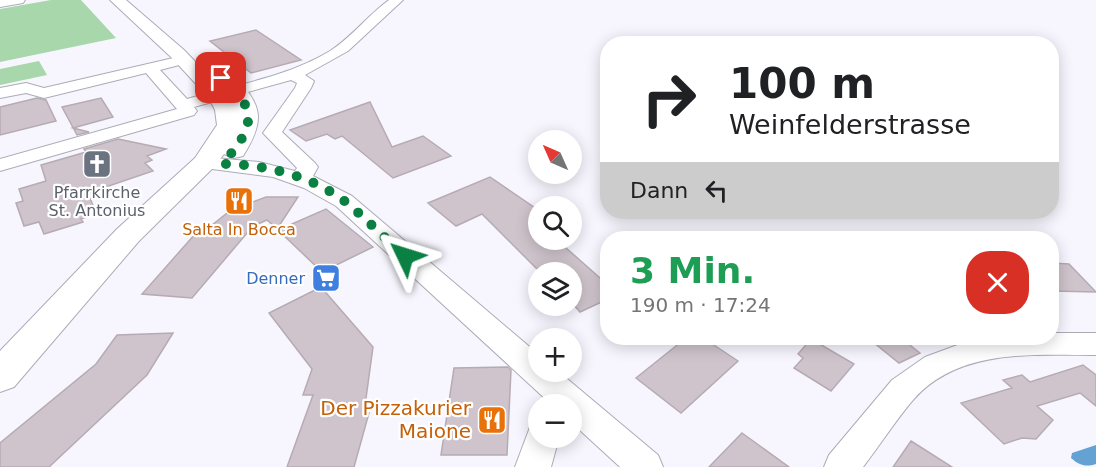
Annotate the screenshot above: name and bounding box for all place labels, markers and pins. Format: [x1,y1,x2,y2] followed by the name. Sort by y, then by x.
[195,52,246,103] pin
[81,148,113,180] church icon: Pfarrkirche St. Antonius
[49,183,145,220] place label: Pfarrkirche St. Antonius
[223,185,255,217] restaurant icon: Salta In Bocca
[182,220,296,239] place label: Salta In Bocca
[310,262,342,294] supermarket icon: Denner
[246,269,305,288] place label: Denner
[320,396,472,443] place label: Der Pizzakurier Maione
[476,404,508,436] restaurant icon: Der Pizzakurier Maione

